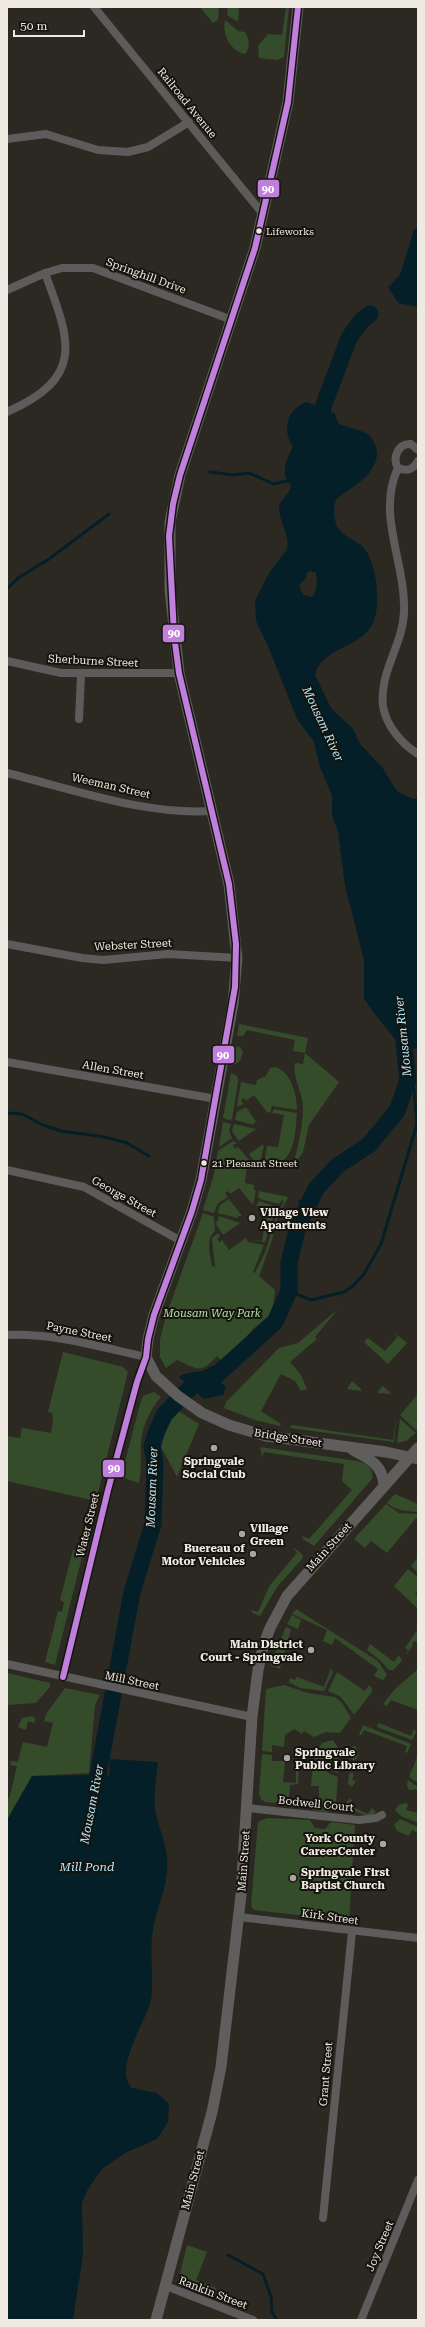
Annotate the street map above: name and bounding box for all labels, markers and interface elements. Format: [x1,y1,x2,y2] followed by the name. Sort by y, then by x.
[14,12,84,38] scale bar
[20,19,47,33] text: 50 m
[155,65,219,141] street label: Railroad Avenue
[257,179,280,198] line badge: 90
[262,183,274,196] text: 90
[254,226,264,236] marker: Lifeworks
[266,226,314,237] place label: Lifeworks
[104,255,188,297] street label: Springhill Drive
[162,624,185,643] line badge: 90
[168,627,180,640] text: 90
[47,652,139,670] street label: Sherburne Street
[299,683,346,764] water label: Mousam River
[70,771,152,801] street label: Weeman Street
[94,936,172,954] street label: Webster Street
[392,995,414,1078] water label: Mousam River
[212,1045,235,1064] line badge: 90
[217,1049,229,1062] text: 90
[81,1058,145,1082] street label: Allen Street
[199,1158,209,1168] marker: 21 Pleasant Street
[212,1158,298,1169] place label: 21 Pleasant Street
[89,1174,159,1220] street label: George Street
[260,1206,329,1232] place label: Village View Apartments
[247,1213,257,1223] marker: Village View Apartments
[162,1307,261,1320] park label: Mousam Way Park
[45,1319,113,1345] street label: Payne Street
[253,1426,323,1450] street label: Bridge Street
[209,1443,219,1453] marker: Springvale Social Club
[144,1446,160,1529] water label: Mousam River
[182,1455,246,1481] place label: Springvale Social Club
[102,1459,125,1478] line badge: 90
[108,1462,120,1475] text: 90
[74,1492,102,1558] street label: Water Street
[304,1520,354,1574] street label: Main Street
[250,1522,289,1548] place label: Village Green
[237,1529,247,1539] marker: Village Green
[161,1542,245,1568] place label: Buereau of Motor Vehicles
[248,1549,258,1559] marker: Buereau of Motor Vehicles
[200,1638,304,1664] place label: Main District Court - Springvale
[306,1645,316,1655] marker: Main District Court - Springvale
[104,1669,160,1693] street label: Mill Street
[295,1746,375,1772] place label: Springvale Public Library
[282,1753,292,1763] marker: Springvale Public Library
[77,1763,107,1846] water label: Mousam River
[278,1794,354,1814] street label: Bodwell Court
[235,1830,253,1892] street label: Main Street
[300,1832,375,1858] place label: York County CareerCenter
[378,1839,388,1849] marker: York County CareerCenter
[59,1860,115,1874] water label: Mill Pond
[301,1866,390,1892] place label: Springvale First Baptist Church
[288,1873,298,1883] marker: Springvale First Baptist Church
[301,1907,359,1927] street label: Kirk Street
[317,2041,335,2107] street label: Grant Street
[179,2149,207,2211] street label: Main Street
[364,2219,396,2273] street label: Joy Street
[177,2274,249,2312] street label: Rankin Street

